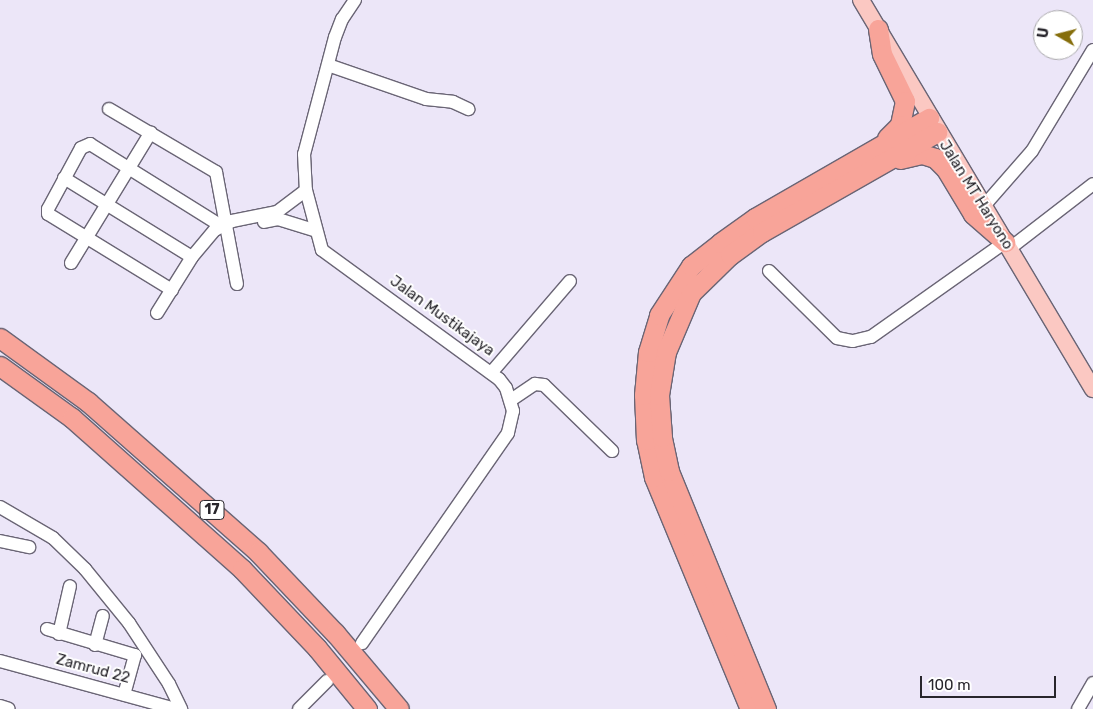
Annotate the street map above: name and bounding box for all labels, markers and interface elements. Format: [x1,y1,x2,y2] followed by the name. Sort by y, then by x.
[1033,10,1083,60] north arrow
[1035,27,1053,39] text: U
[935,137,1017,253] street label: Jalan MT Haryono
[386,272,498,360] street label: Jalan Mustikajaya
[200,498,224,522] road number: 17
[54,651,132,687] street label: Zamrud 22
[923,666,1059,698] scale bar
[928,676,970,694] text: 100 m

